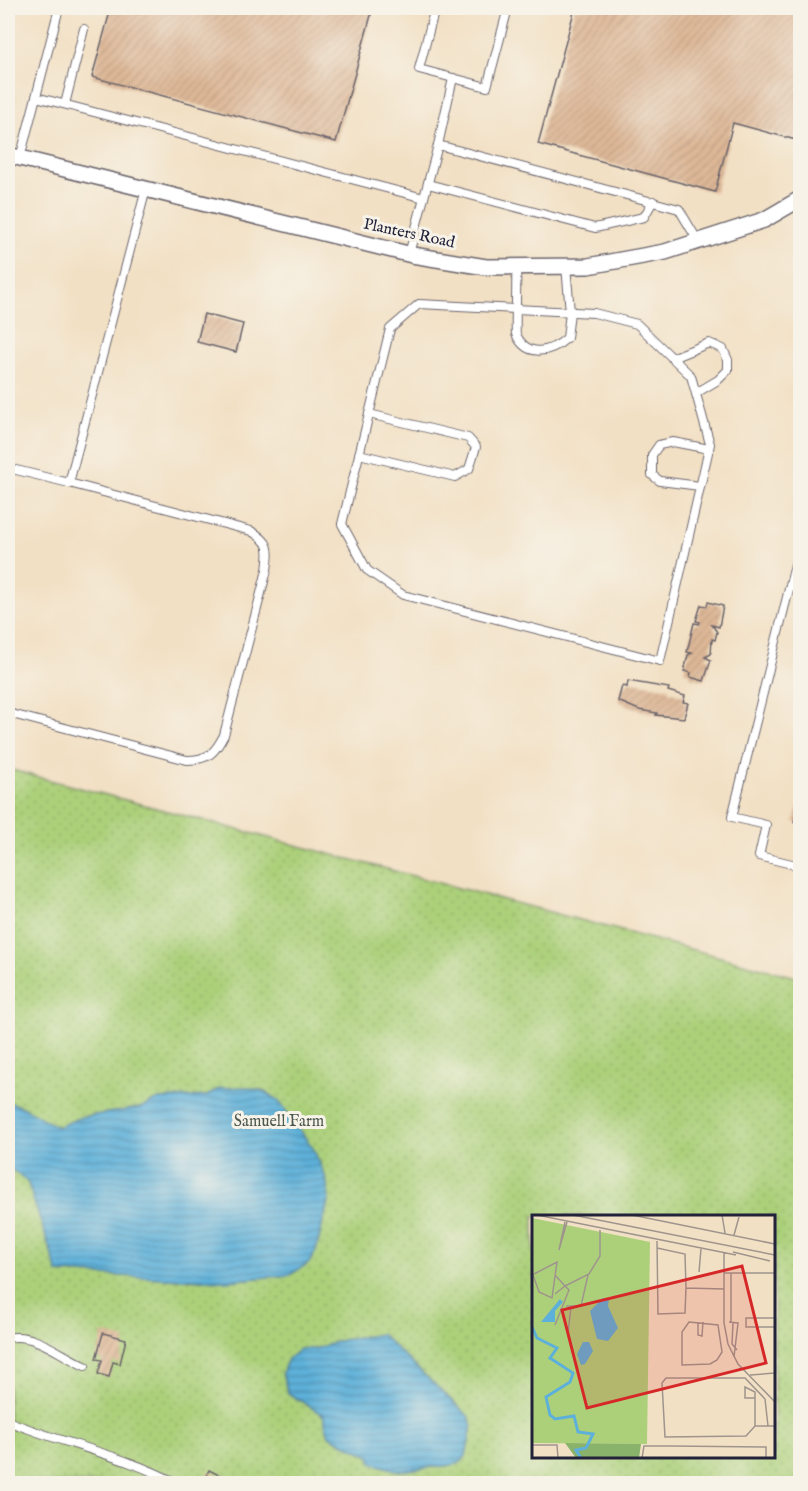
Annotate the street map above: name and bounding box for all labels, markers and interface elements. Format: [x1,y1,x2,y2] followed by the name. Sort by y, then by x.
[361,215,457,254] street label: Planters Road
[234,1112,324,1132] park label: Samuell Farm
[532,1215,775,1458] inset map

